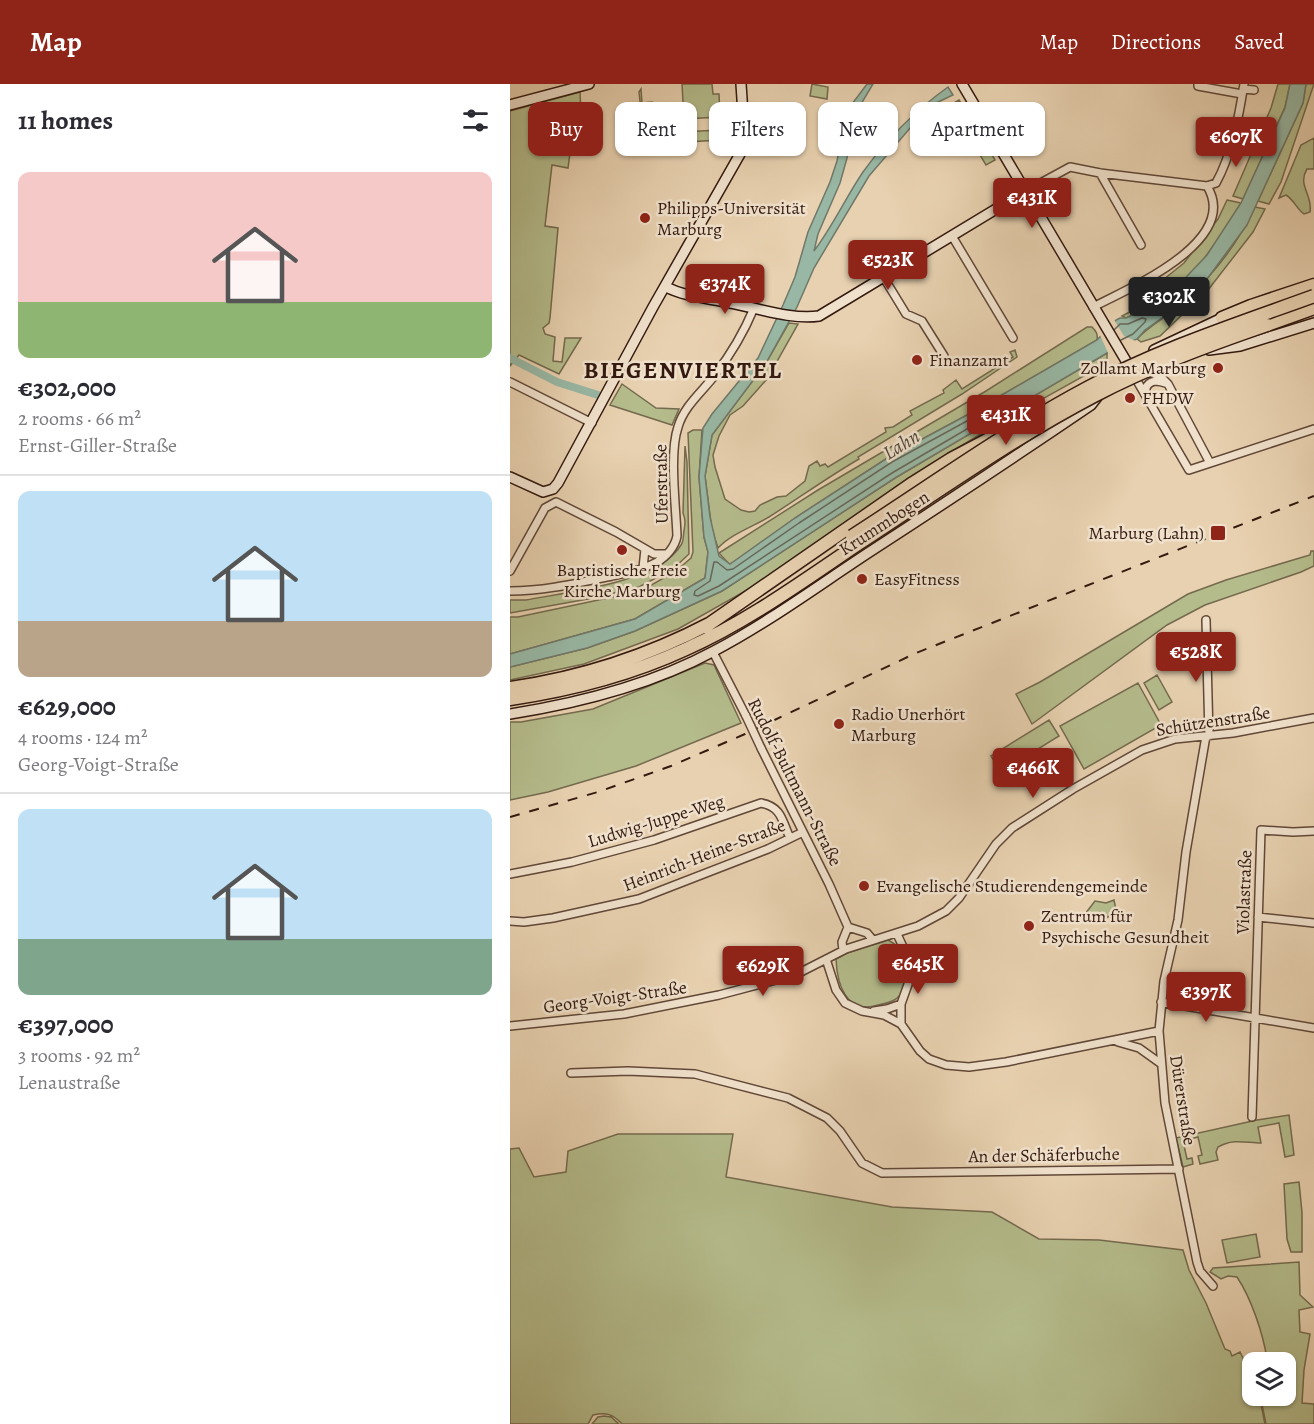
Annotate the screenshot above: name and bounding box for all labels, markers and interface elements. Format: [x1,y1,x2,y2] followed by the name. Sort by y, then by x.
[30,23,82,61] text: Map
[1040,28,1078,56] text: Map
[1111,28,1201,56] text: Directions
[1234,28,1284,56] text: Saved
[528,102,603,156] chip: Buy
[615,102,697,156] chip: Rent
[709,102,806,156] chip: Filters
[818,102,898,156] chip: New
[910,102,1045,156] chip: Apartment
[18,103,113,138] text: 11 homes
[459,104,492,137] icon: filters
[1194,117,1278,168] pin: €607K
[1210,123,1262,150] text: €607K
[990,178,1074,229] pin: €431K
[1007,184,1057,211] text: €431K
[657,196,806,241] place label: Philipps-Universität Marburg
[201,211,309,319] icon: home
[638,211,652,225] marker: Philipps-Universität Marburg
[846,240,930,291] pin: €523K
[862,246,914,273] text: €523K
[683,264,767,315] pin: €374K
[699,270,751,297] text: €374K
[1127,277,1211,328] pin: €302K
[1143,283,1195,310] text: €302K
[929,348,1009,372] place label: Finanzamt
[910,353,924,367] marker: Finanzamt
[584,354,782,386] district label: BIEGENVIERTEL
[1080,356,1206,380] place label: Zollamt Marburg
[1211,361,1225,375] marker: Zollamt Marburg
[18,370,116,405] text: €302,000
[1142,386,1194,410] place label: FHDW
[1123,391,1137,405] marker: FHDW
[964,395,1048,446] pin: €431K
[981,401,1031,428] text: €431K
[18,405,141,432] text: 2 rooms · 66 m²
[878,423,925,466] water label: Lahn
[18,432,177,459] text: Ernst-Giller-Straße
[648,444,674,524] street label: Uferstraße
[834,485,934,561] street label: Krummbogen
[1088,521,1204,545] place label: Marburg (Lahn)
[1209,524,1227,542] marker: Marburg (Lahn)
[201,530,309,638] icon: home
[615,543,629,557] marker: Baptistische Freie Kirche Marburg
[557,558,687,603] place label: Baptistische Freie Kirche Marburg
[874,567,960,591] place label: EasyFitness
[855,572,869,586] marker: EasyFitness
[1154,632,1238,683] pin: €528K
[1170,638,1222,665] text: €528K
[18,689,116,724] text: €629,000
[742,694,848,870] street label: Rudolf-Bultmann-Straße
[1154,700,1272,742] street label: Schützenstraße
[851,702,965,747] place label: Radio Unerhört Marburg
[832,717,846,731] marker: Radio Unerhört Marburg
[18,724,148,751] text: 4 rooms · 124 m²
[991,748,1075,799] pin: €466K
[18,751,179,778] text: Georg-Voigt-Straße
[1007,754,1059,781] text: €466K
[585,789,727,853] street label: Ludwig-Juppe-Weg
[619,813,789,897] street label: Heinrich-Heine-Straße
[201,848,309,956] icon: home
[1231,850,1257,935] street label: Violastraße
[876,874,1148,898] place label: Evangelische Studierendengemeinde
[857,879,871,893] marker: Evangelische Studierendengemeinde
[1041,904,1209,949] place label: Zentrum für Psychische Gesundheit
[1022,919,1036,933] marker: Zentrum für Psychische Gesundheit
[876,944,960,995] pin: €645K
[721,946,805,997] pin: €629K
[892,950,944,977] text: €645K
[737,952,789,979] text: €629K
[1164,972,1248,1023] pin: €397K
[542,975,688,1019] street label: Georg-Voigt-Straße
[1180,978,1232,1005] text: €397K
[18,1007,113,1042] text: €397,000
[18,1042,140,1069] text: 3 rooms · 92 m²
[1164,1053,1202,1147] street label: Dürerstraße
[18,1069,120,1096] text: Lenaustraße
[967,1142,1120,1168] street label: An der Schäferbuche
[1242,1352,1296,1406] map controls
[1242,1352,1296,1406] button: layers

